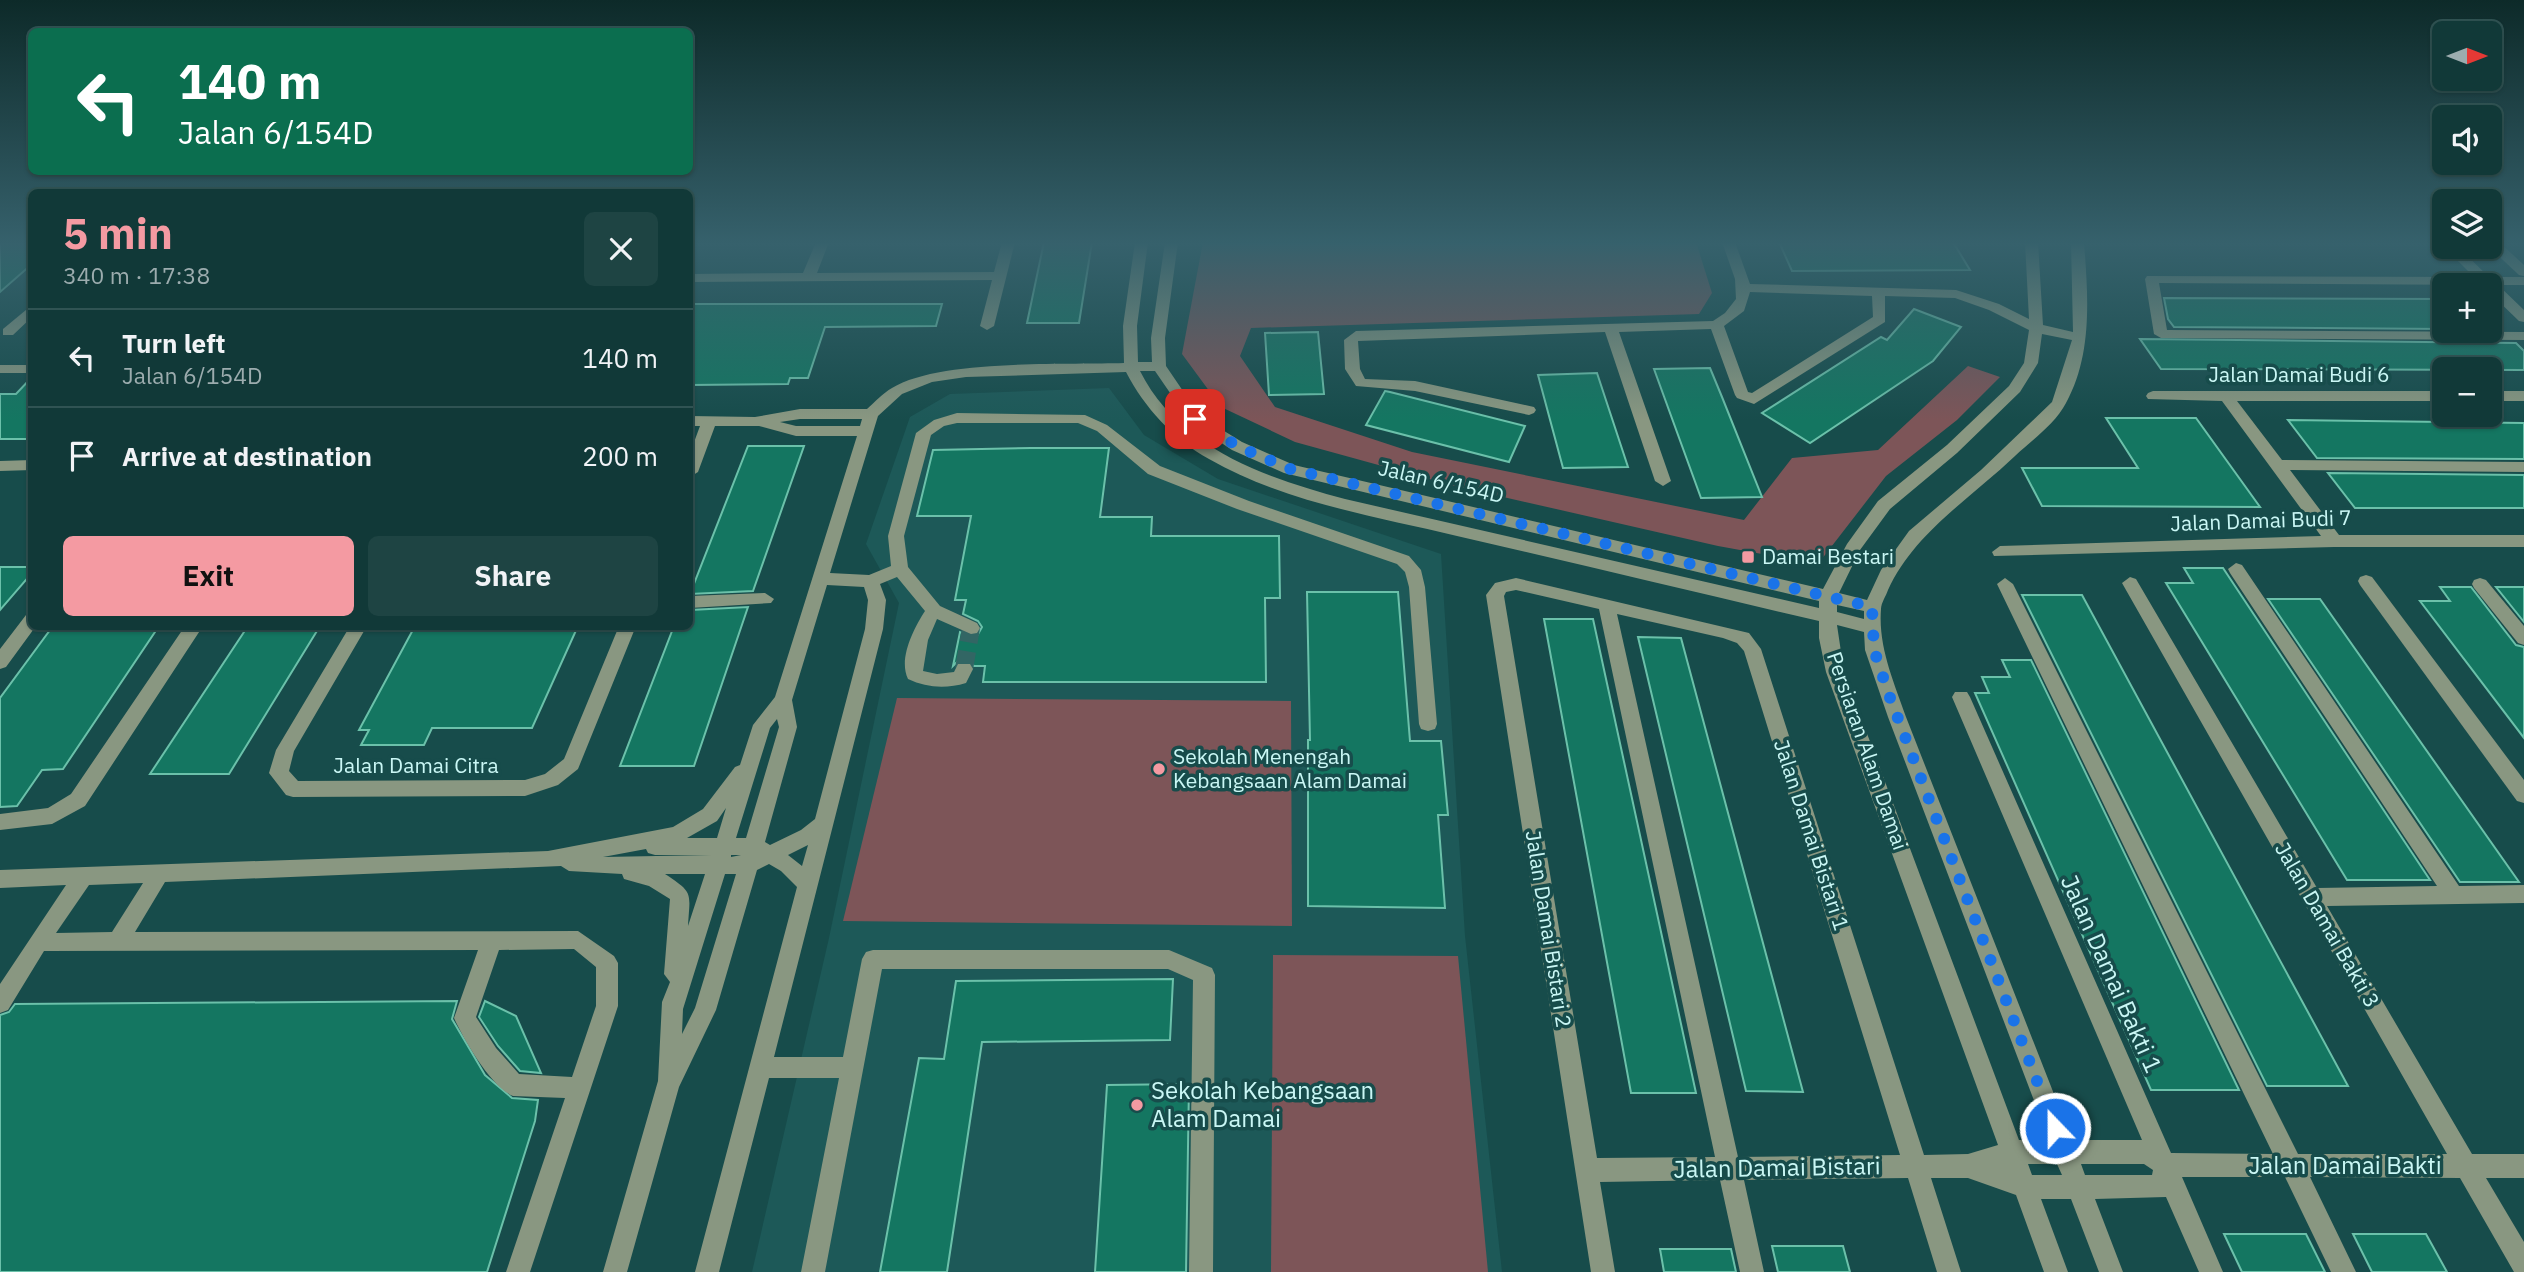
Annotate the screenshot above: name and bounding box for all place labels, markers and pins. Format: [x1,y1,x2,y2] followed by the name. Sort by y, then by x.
[1165,389,1225,449] pin
[1762,542,1894,570] place label: Damai Bestari
[1740,549,1756,565] marker: Damai Bestari
[1173,742,1407,794] place label: Sekolah Menengah Kebangsaan Alam Damai
[1151,761,1167,777] marker: Sekolah Menengah Kebangsaan Alam Damai
[1151,1074,1374,1134] place label: Sekolah Kebangsaan Alam Damai
[1129,1097,1145,1113] marker: Sekolah Kebangsaan Alam Damai

